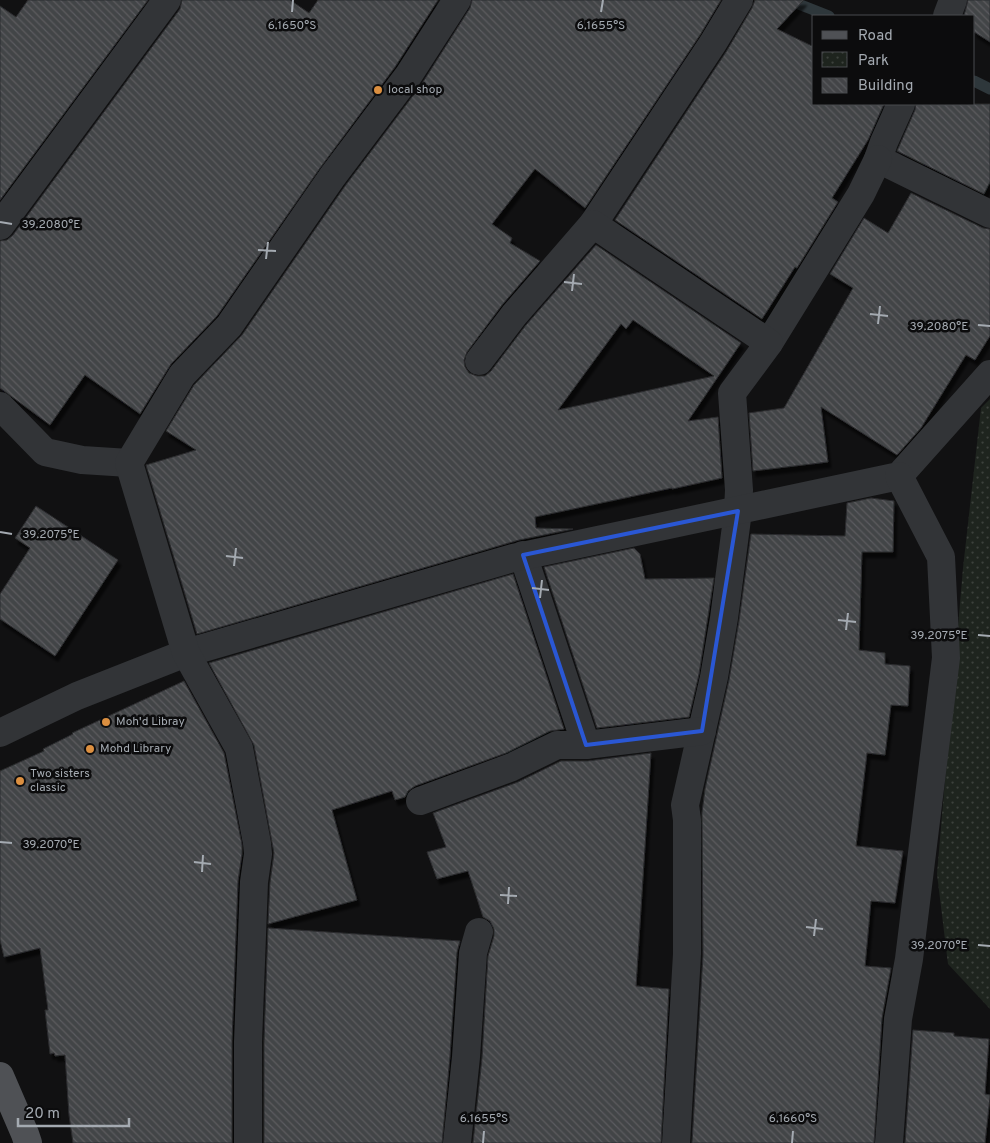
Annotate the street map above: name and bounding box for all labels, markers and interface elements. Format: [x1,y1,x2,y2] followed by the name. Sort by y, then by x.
[812,15,975,105] legend
[268,18,316,34] text: 6.1650°S
[577,18,625,34] text: 6.1655°S
[858,27,893,46] text: Road
[858,52,889,71] text: Park
[858,77,913,96] text: Building
[388,82,442,98] place label: local shop
[372,84,384,96] marker: local shop
[22,217,80,233] text: 39.2080°E
[910,319,968,335] text: 39.2080°E
[22,527,80,543] text: 39.2075°E
[910,628,968,644] text: 39.2075°E
[116,714,185,730] place label: Moh'd Libray
[100,716,112,728] marker: Moh'd Libray
[100,741,171,757] place label: Mohd Library
[84,743,96,755] marker: Mohd Library
[30,766,90,796] place label: Two sisters classic
[14,775,26,787] marker: Two sisters classic
[22,837,80,853] text: 39.2070°E
[910,938,968,954] text: 39.2070°E
[18,1096,129,1128] scale bar
[25,1105,60,1124] text: 20 m
[460,1111,508,1127] text: 6.1655°S
[769,1111,817,1127] text: 6.1660°S

